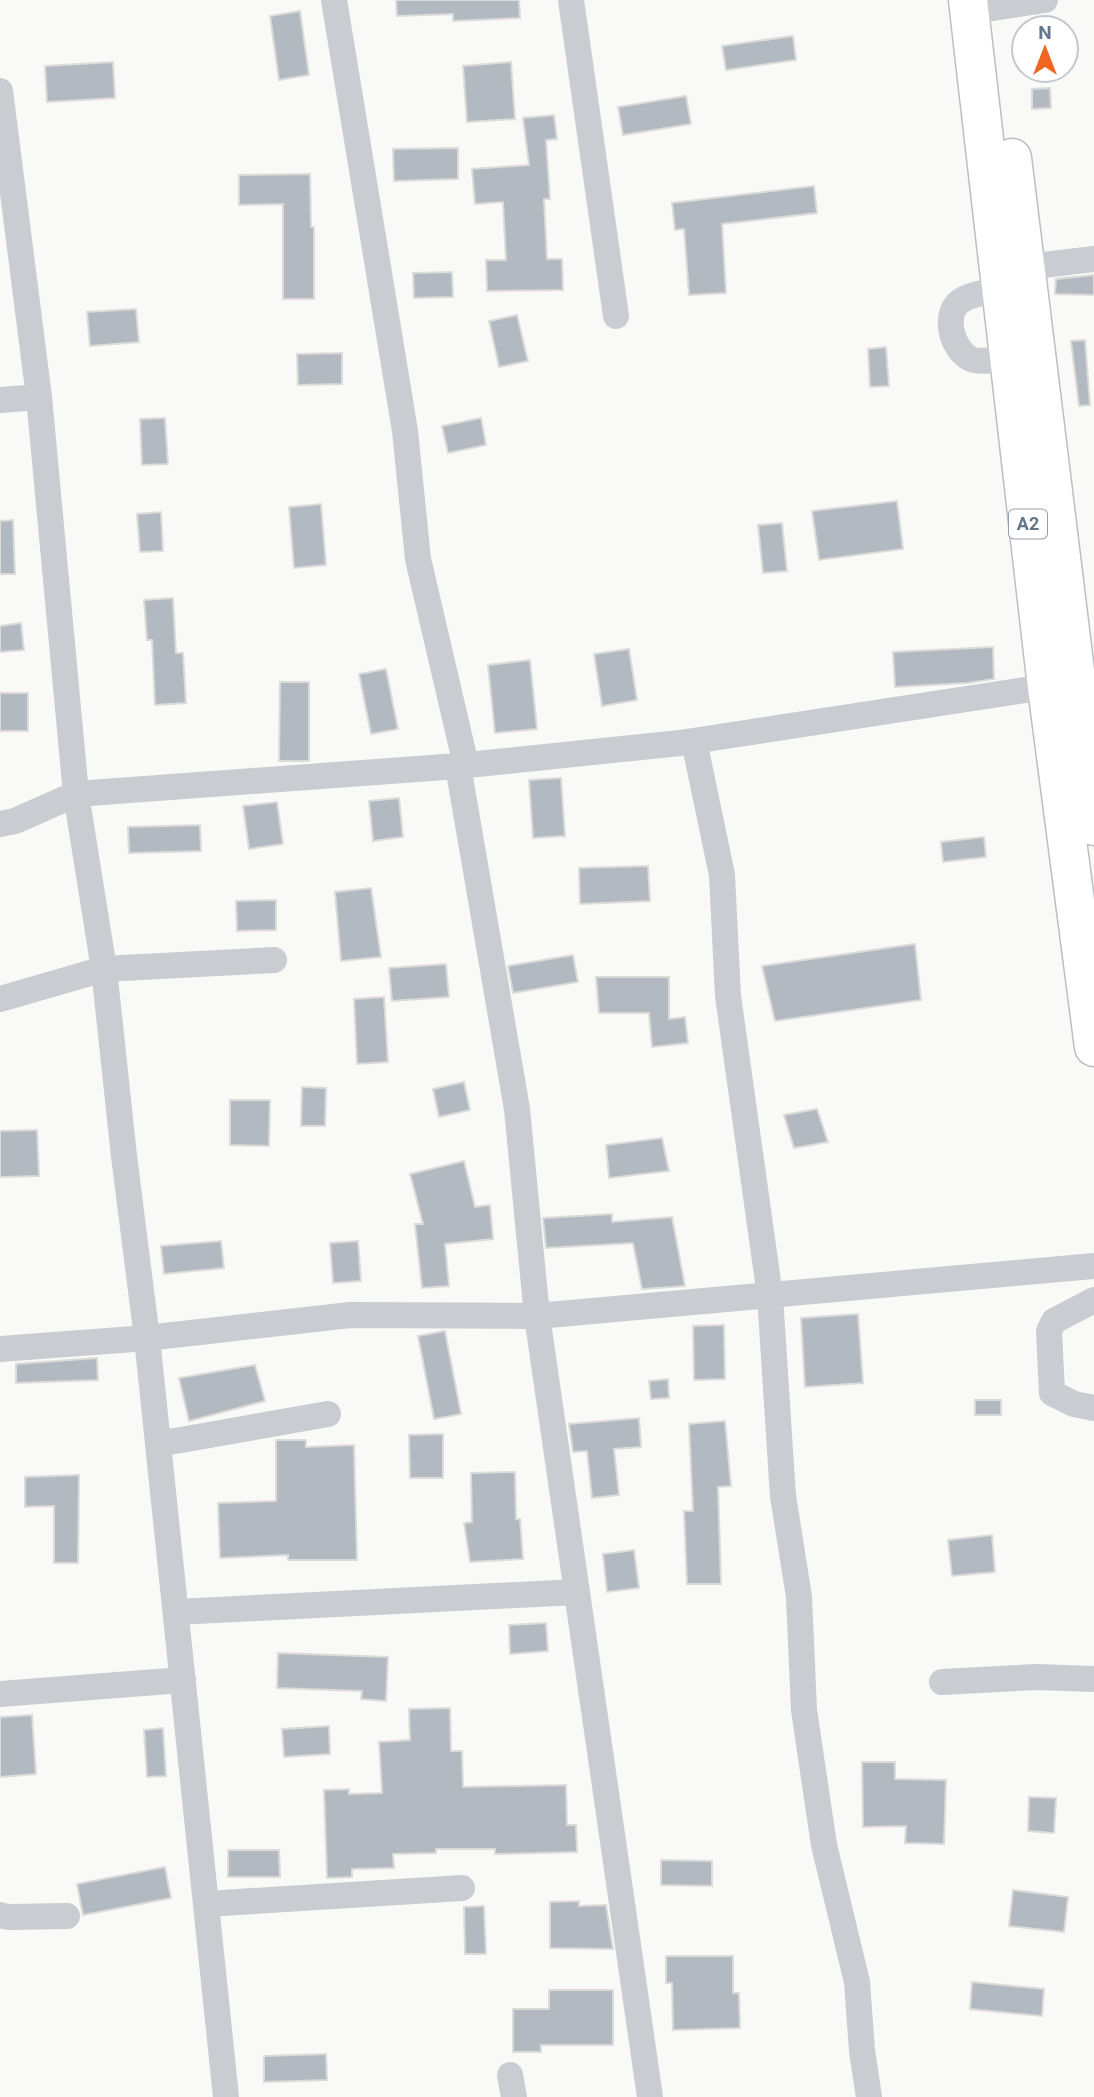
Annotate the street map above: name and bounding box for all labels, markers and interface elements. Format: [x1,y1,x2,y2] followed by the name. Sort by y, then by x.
[1010,14,1080,84] north arrow
[1038,21,1052,44] text: N
[1009,510,1047,538] road number: A2

